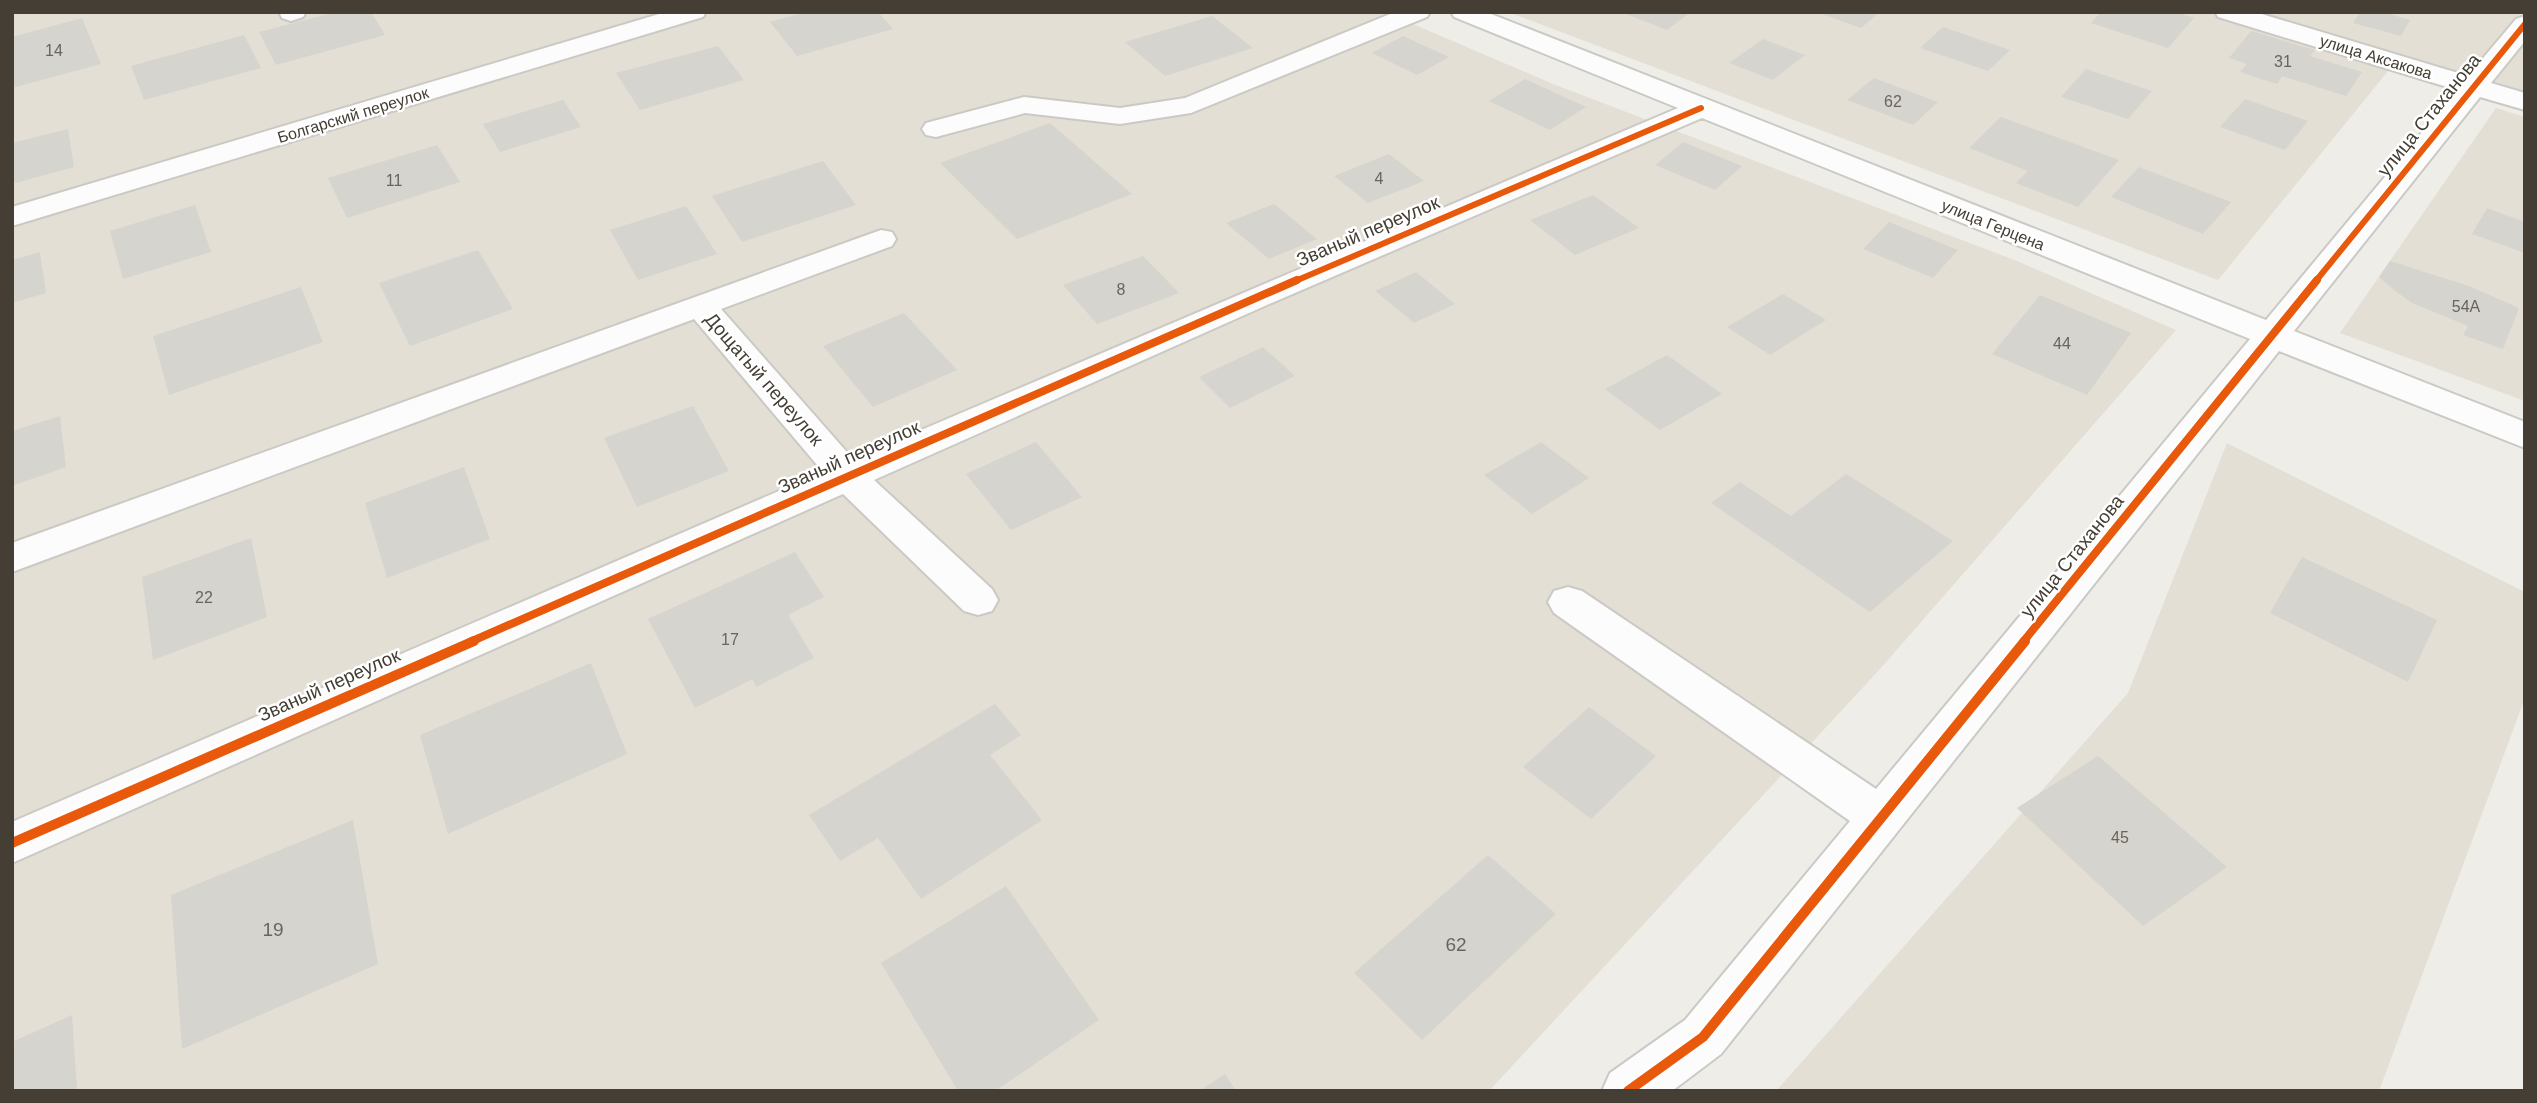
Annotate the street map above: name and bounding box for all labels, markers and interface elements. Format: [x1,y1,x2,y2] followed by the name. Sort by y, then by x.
[2318,32,2434,82] street label: улица Аксакова
[45,42,63,59] house number: 14
[2373,49,2485,181] street label: улица Стаханова
[2274,53,2292,70] house number: 31
[275,84,432,146] street label: Болгарский переулок
[1884,93,1902,110] house number: 62
[1375,170,1384,187] house number: 4
[386,172,402,189] house number: 11
[1293,191,1443,271] street label: Званый переулок
[1939,197,2047,253] street label: улица Герцена
[1117,281,1126,298] house number: 8
[2452,298,2481,315] house number: 54А
[701,308,828,450] street label: Дощатый переулок
[2053,335,2071,352] house number: 44
[775,416,924,498] street label: Званый переулок
[2016,490,2128,622] street label: улица Стаханова
[195,589,213,606] house number: 22
[721,631,739,648] house number: 17
[255,644,404,726] street label: Званый переулок
[2111,829,2129,846] house number: 45
[262,919,284,940] house number: 19
[1445,934,1467,955] house number: 62

